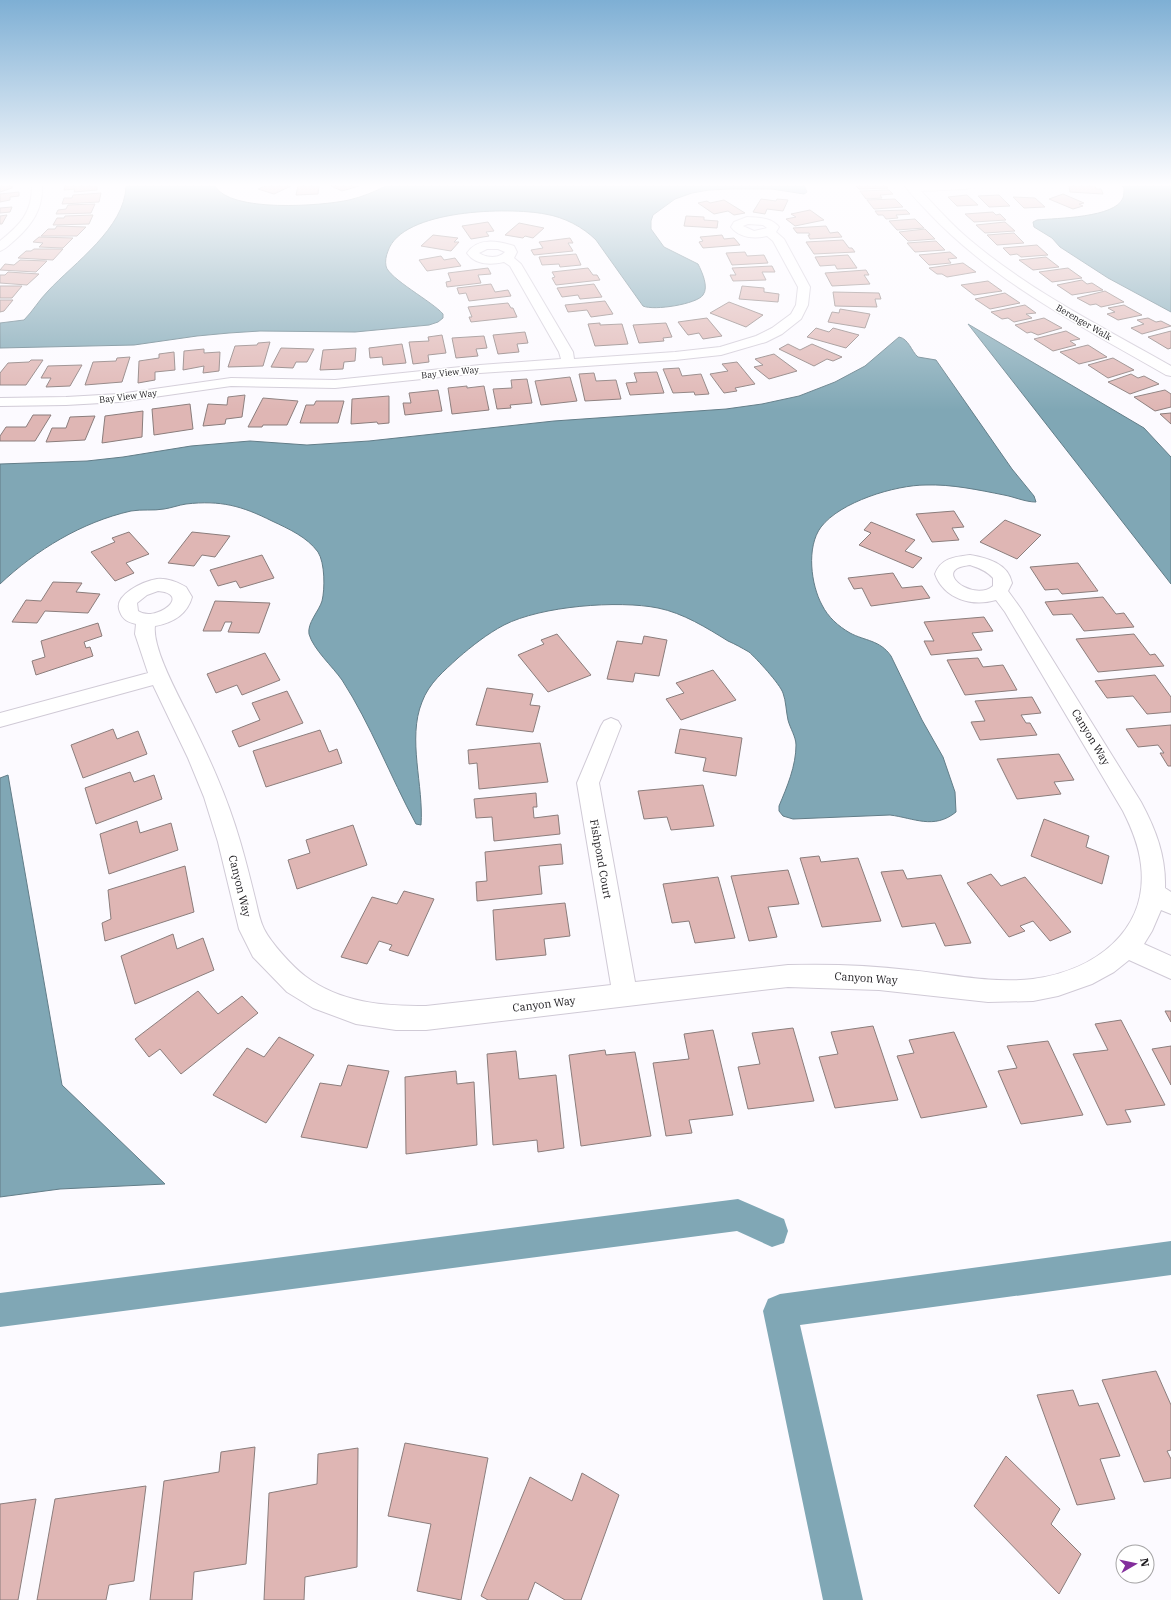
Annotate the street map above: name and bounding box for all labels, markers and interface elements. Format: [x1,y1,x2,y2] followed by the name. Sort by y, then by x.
[1054,302,1114,343] street label: Berenger Walk
[421,363,480,381] street label: Bay View Way
[98,387,158,405] street label: Bay View Way
[1069,706,1113,768] street label: Canyon Way
[587,818,615,900] street label: Fishpond Court
[226,854,254,918] street label: Canyon Way
[834,969,898,987] street label: Canyon Way
[512,993,576,1015] street label: Canyon Way
[1115,1544,1155,1584] north arrow
[1137,1557,1153,1568] text: N

